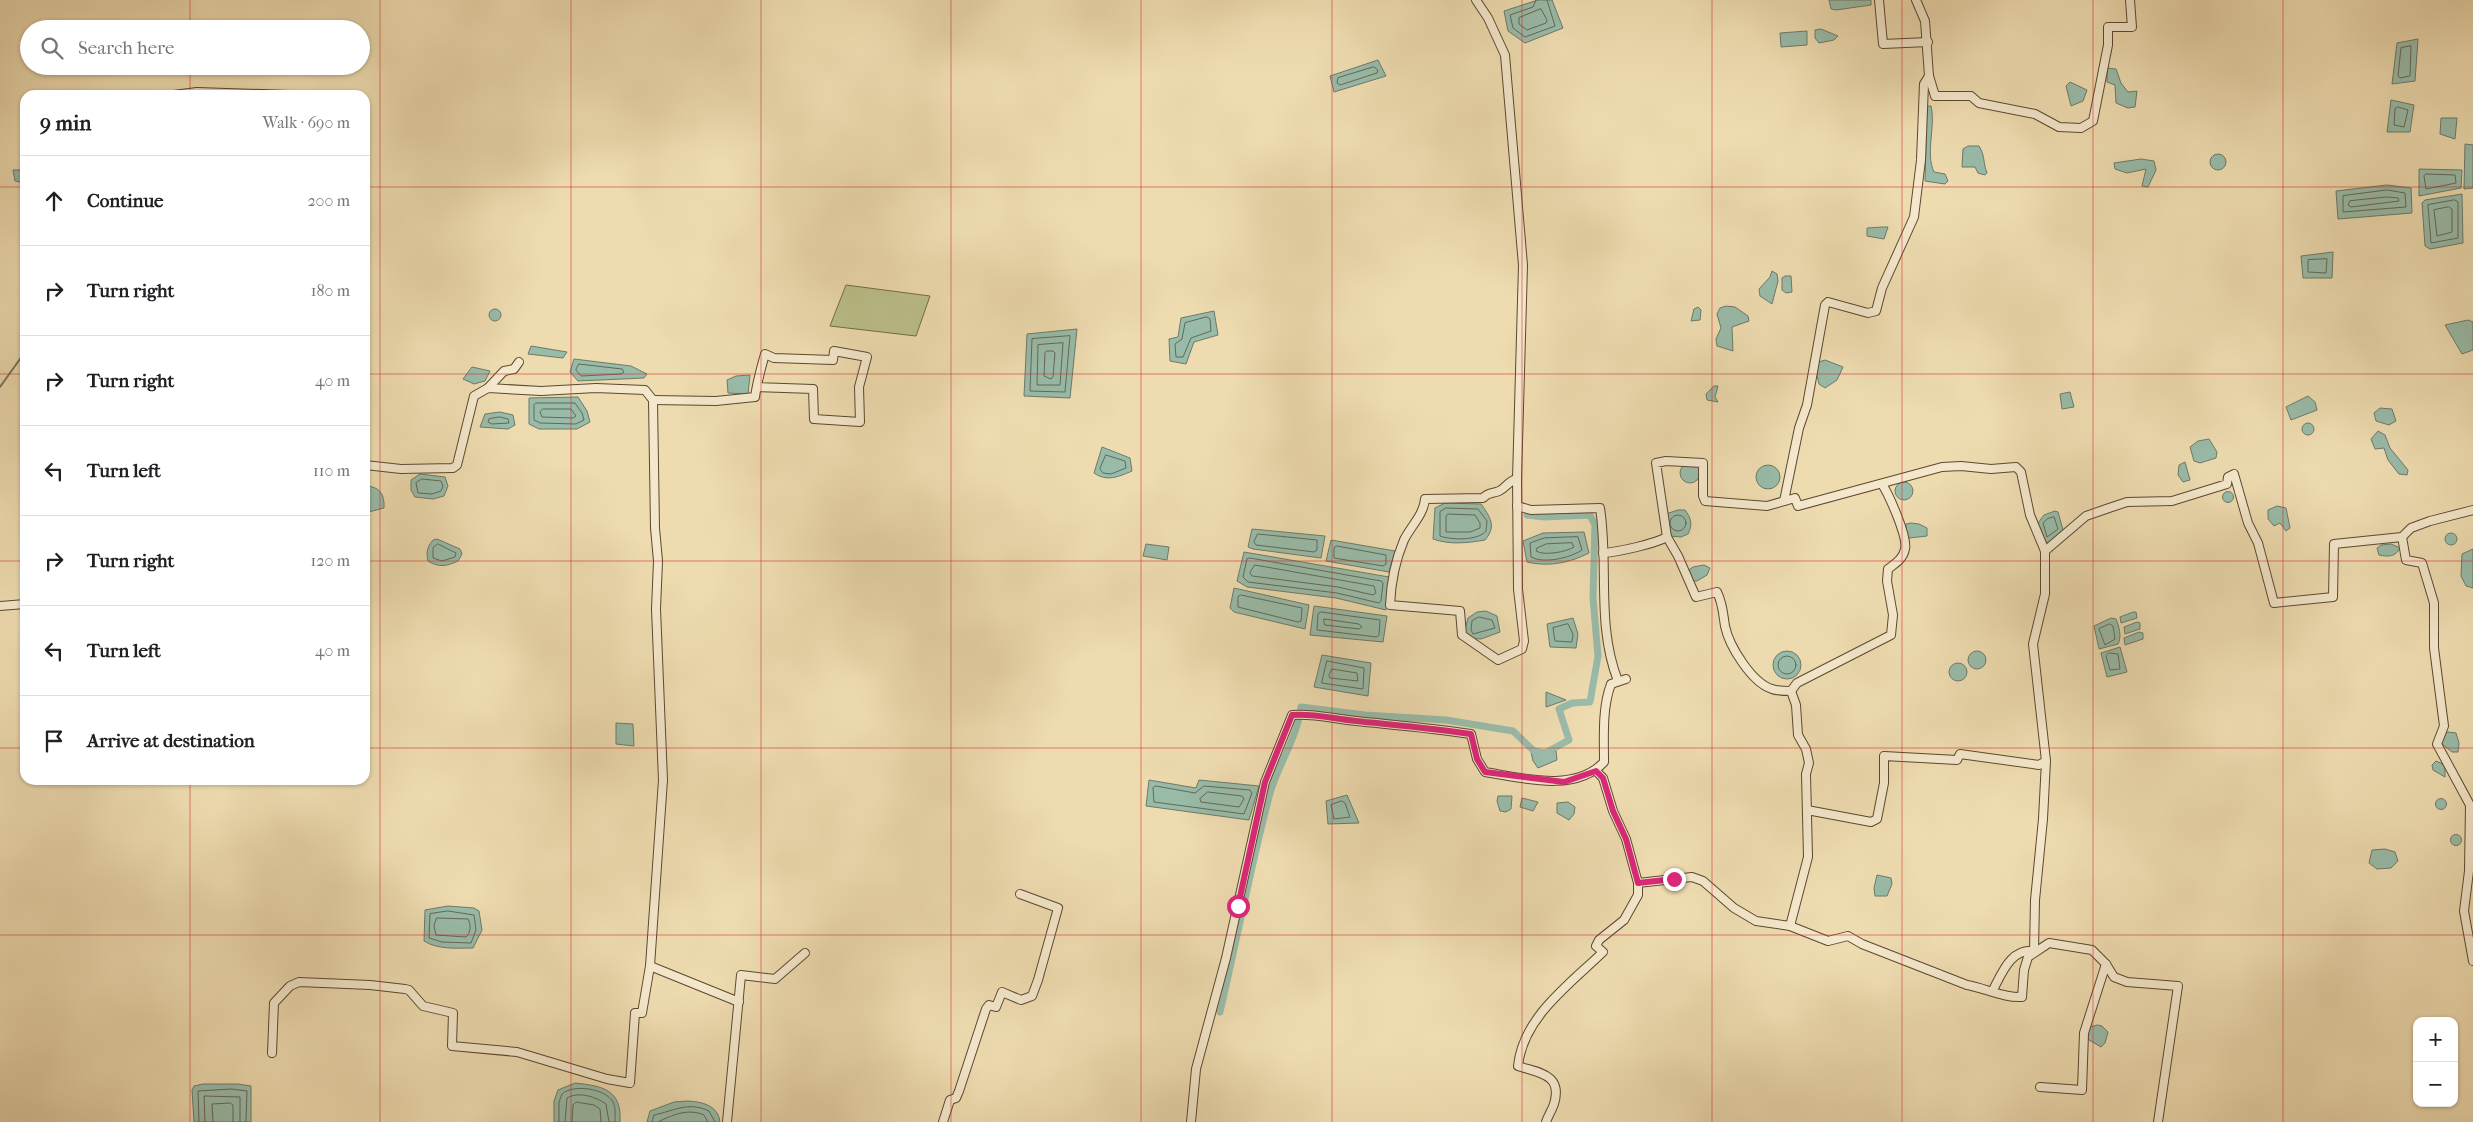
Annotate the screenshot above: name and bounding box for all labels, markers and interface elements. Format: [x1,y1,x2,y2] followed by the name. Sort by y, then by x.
[20,20,370,75] search box
[38,34,66,62] icon: search
[78,37,174,59] text: Search here
[40,111,91,135] text: 9 min
[263,113,350,132] text: Walk · 690 m
[40,187,68,215] icon: ahead
[87,190,163,212] text: Continue
[307,191,350,210] text: 200 m
[40,277,68,305] icon: right
[87,280,174,302] text: Turn right
[311,281,350,300] text: 180 m
[40,367,68,395] icon: right
[87,370,174,392] text: Turn right
[315,371,350,390] text: 40 m
[40,457,68,485] icon: left
[87,460,161,482] text: Turn left
[313,461,350,480] text: 110 m
[40,547,68,575] icon: right
[87,550,174,572] text: Turn right
[311,551,350,570] text: 120 m
[40,637,68,665] icon: left
[87,640,161,662] text: Turn left
[315,641,350,660] text: 40 m
[40,727,68,755] icon: arrive
[87,730,255,752] text: Arrive at destination
[1663,868,1686,891] route end
[1227,895,1250,918] route start
[2413,1017,2458,1107] map controls
[2413,1017,2458,1062] button: +
[2413,1062,2458,1107] button: −

